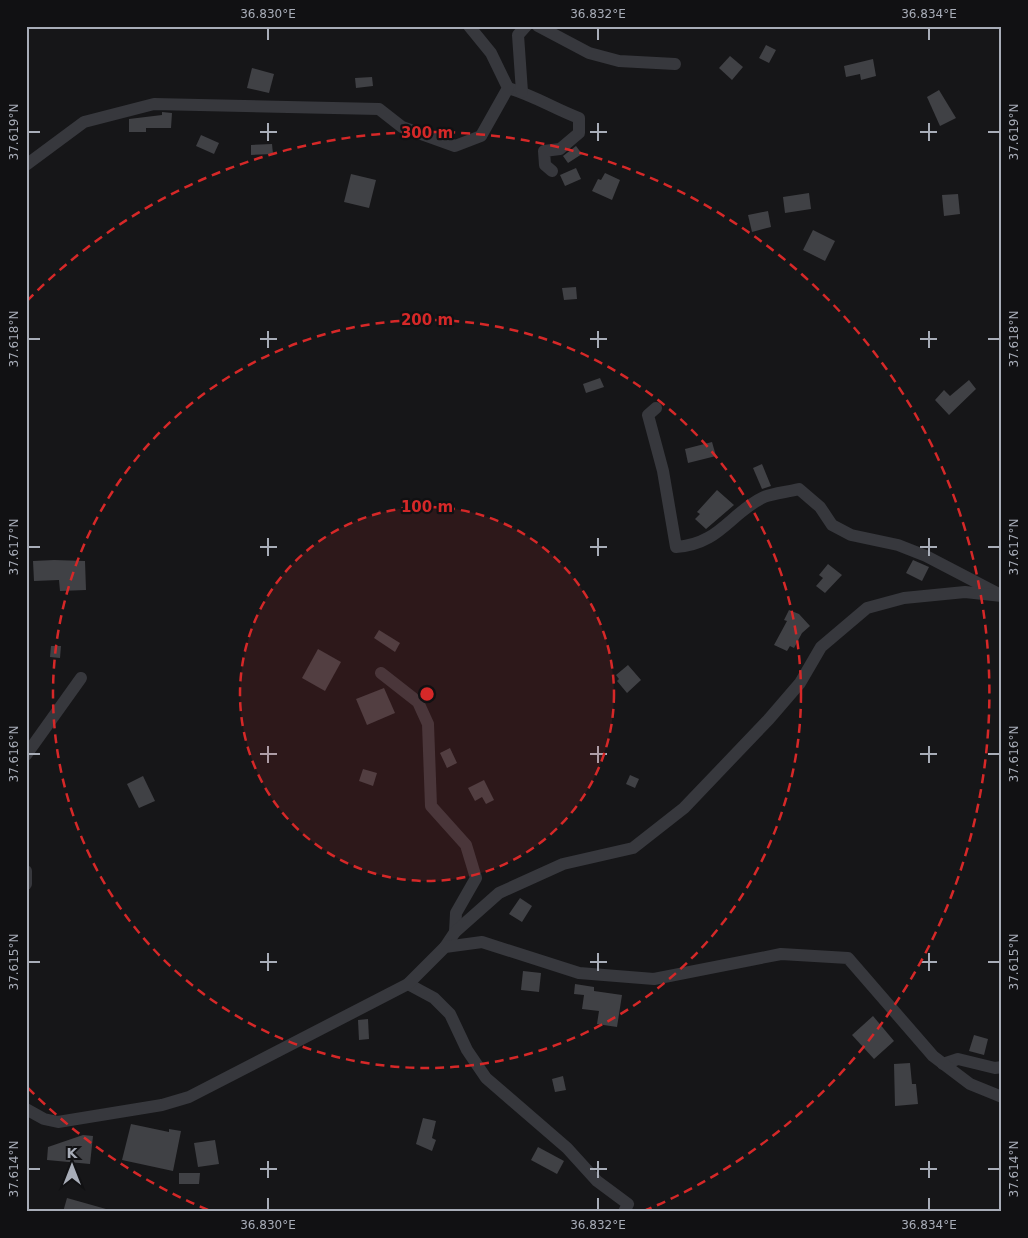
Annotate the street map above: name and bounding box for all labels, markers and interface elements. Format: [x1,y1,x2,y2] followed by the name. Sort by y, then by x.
[240,7,296,21] text: 36.830°E
[570,7,626,21] text: 36.832°E
[901,7,957,21] text: 36.834°E
[7,104,21,160] text: 37.619°N
[1007,104,1021,160] text: 37.619°N
[401,124,453,142] text: 300 m
[7,311,21,367] text: 37.618°N
[401,311,453,329] text: 200 m
[1007,311,1021,367] text: 37.618°N
[401,498,453,516] text: 100 m
[7,519,21,575] text: 37.617°N
[1007,519,1021,575] text: 37.617°N
[418,685,436,703] centre of rings
[7,726,21,782] text: 37.616°N
[1007,726,1021,782] text: 37.616°N
[7,934,21,990] text: 37.615°N
[1007,934,1021,990] text: 37.615°N
[48,1140,98,1190] north arrow
[7,1141,21,1197] text: 37.614°N
[1007,1141,1021,1197] text: 37.614°N
[67,1145,79,1161] text: K
[240,1218,296,1232] text: 36.830°E
[570,1218,626,1232] text: 36.832°E
[901,1218,957,1232] text: 36.834°E

